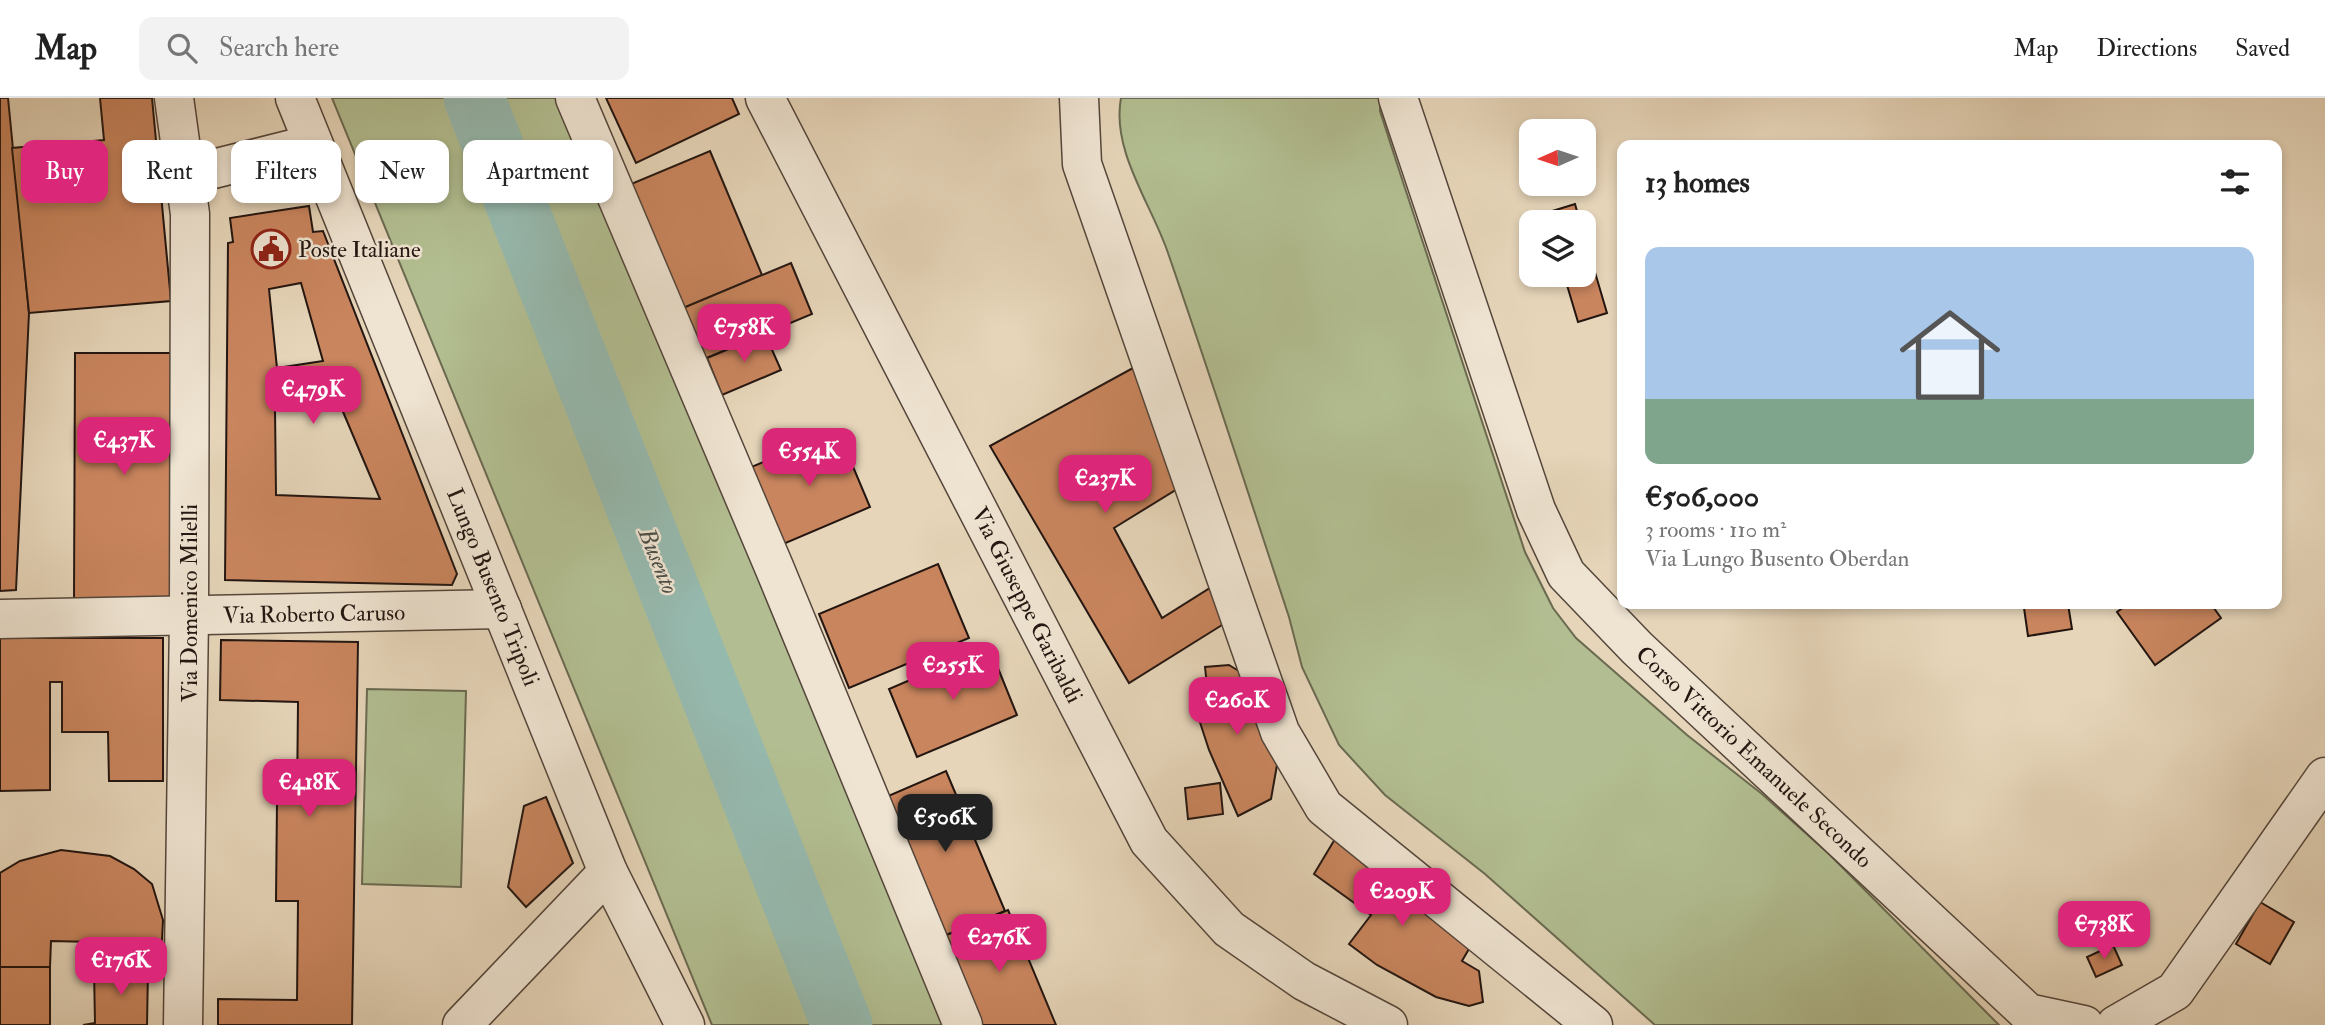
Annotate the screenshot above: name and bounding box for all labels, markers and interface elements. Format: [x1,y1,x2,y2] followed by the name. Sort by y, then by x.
[139,17,629,80] search box
[35,28,97,69] text: Map
[163,29,201,67] icon: search
[219,32,339,64] text: Search here
[2013,33,2058,64] text: Map
[2096,33,2197,64] text: Directions
[2235,33,2290,64] text: Saved
[1519,119,1596,196] north arrow
[1519,119,1596,287] map controls
[21,140,108,203] chip: Buy
[122,140,217,203] chip: Rent
[231,140,341,203] chip: Filters
[355,140,449,203] chip: New
[463,140,613,203] chip: Apartment
[2216,163,2254,201] icon: filters
[1645,164,1750,201] text: 13 homes
[1519,210,1596,287] button: layers
[250,228,292,270] public building icon: Poste Italiane
[298,235,421,264] place label: Poste Italiane
[1887,292,2013,418] icon: home
[695,304,793,364] pin: €758K
[714,312,775,341] text: €758K
[264,366,362,426] pin: €479K
[281,374,345,403] text: €479K
[75,418,173,477] pin: €437K
[93,425,155,454] text: €437K
[760,428,858,488] pin: €554K
[778,436,840,465] text: €554K
[1056,456,1154,515] pin: €237K
[1075,463,1135,492] text: €237K
[1645,478,1759,515] text: €506,000
[439,484,546,691] street label: Lungo Busento Tripoli
[964,502,1089,708] street label: Via Giuseppe Garibaldi
[175,504,204,702] street label: Via Domenico Milelli
[1645,515,1786,544] text: 3 rooms · 110 m²
[630,522,685,599] water label: Busento
[1645,544,1909,573] text: Via Lungo Busento Oberdan
[223,598,405,630] street label: Via Roberto Caruso
[1630,640,1878,874] street label: Corso Vittorio Emanuele Secondo
[904,642,1002,702] pin: €255K
[922,650,984,679] text: €255K
[1188,678,1286,737] pin: €260K
[1205,685,1269,714] text: €260K
[260,760,358,819] pin: €418K
[279,767,339,796] text: €418K
[896,794,994,854] pin: €506K
[914,802,976,831] text: €506K
[1353,868,1451,928] pin: €209K
[1370,876,1434,905] text: €209K
[2055,902,2153,961] pin: €738K
[2074,909,2134,938] text: €738K
[950,914,1048,974] pin: €276K
[967,922,1031,951] text: €276K
[72,937,170,997] pin: €176K
[91,945,151,974] text: €176K

